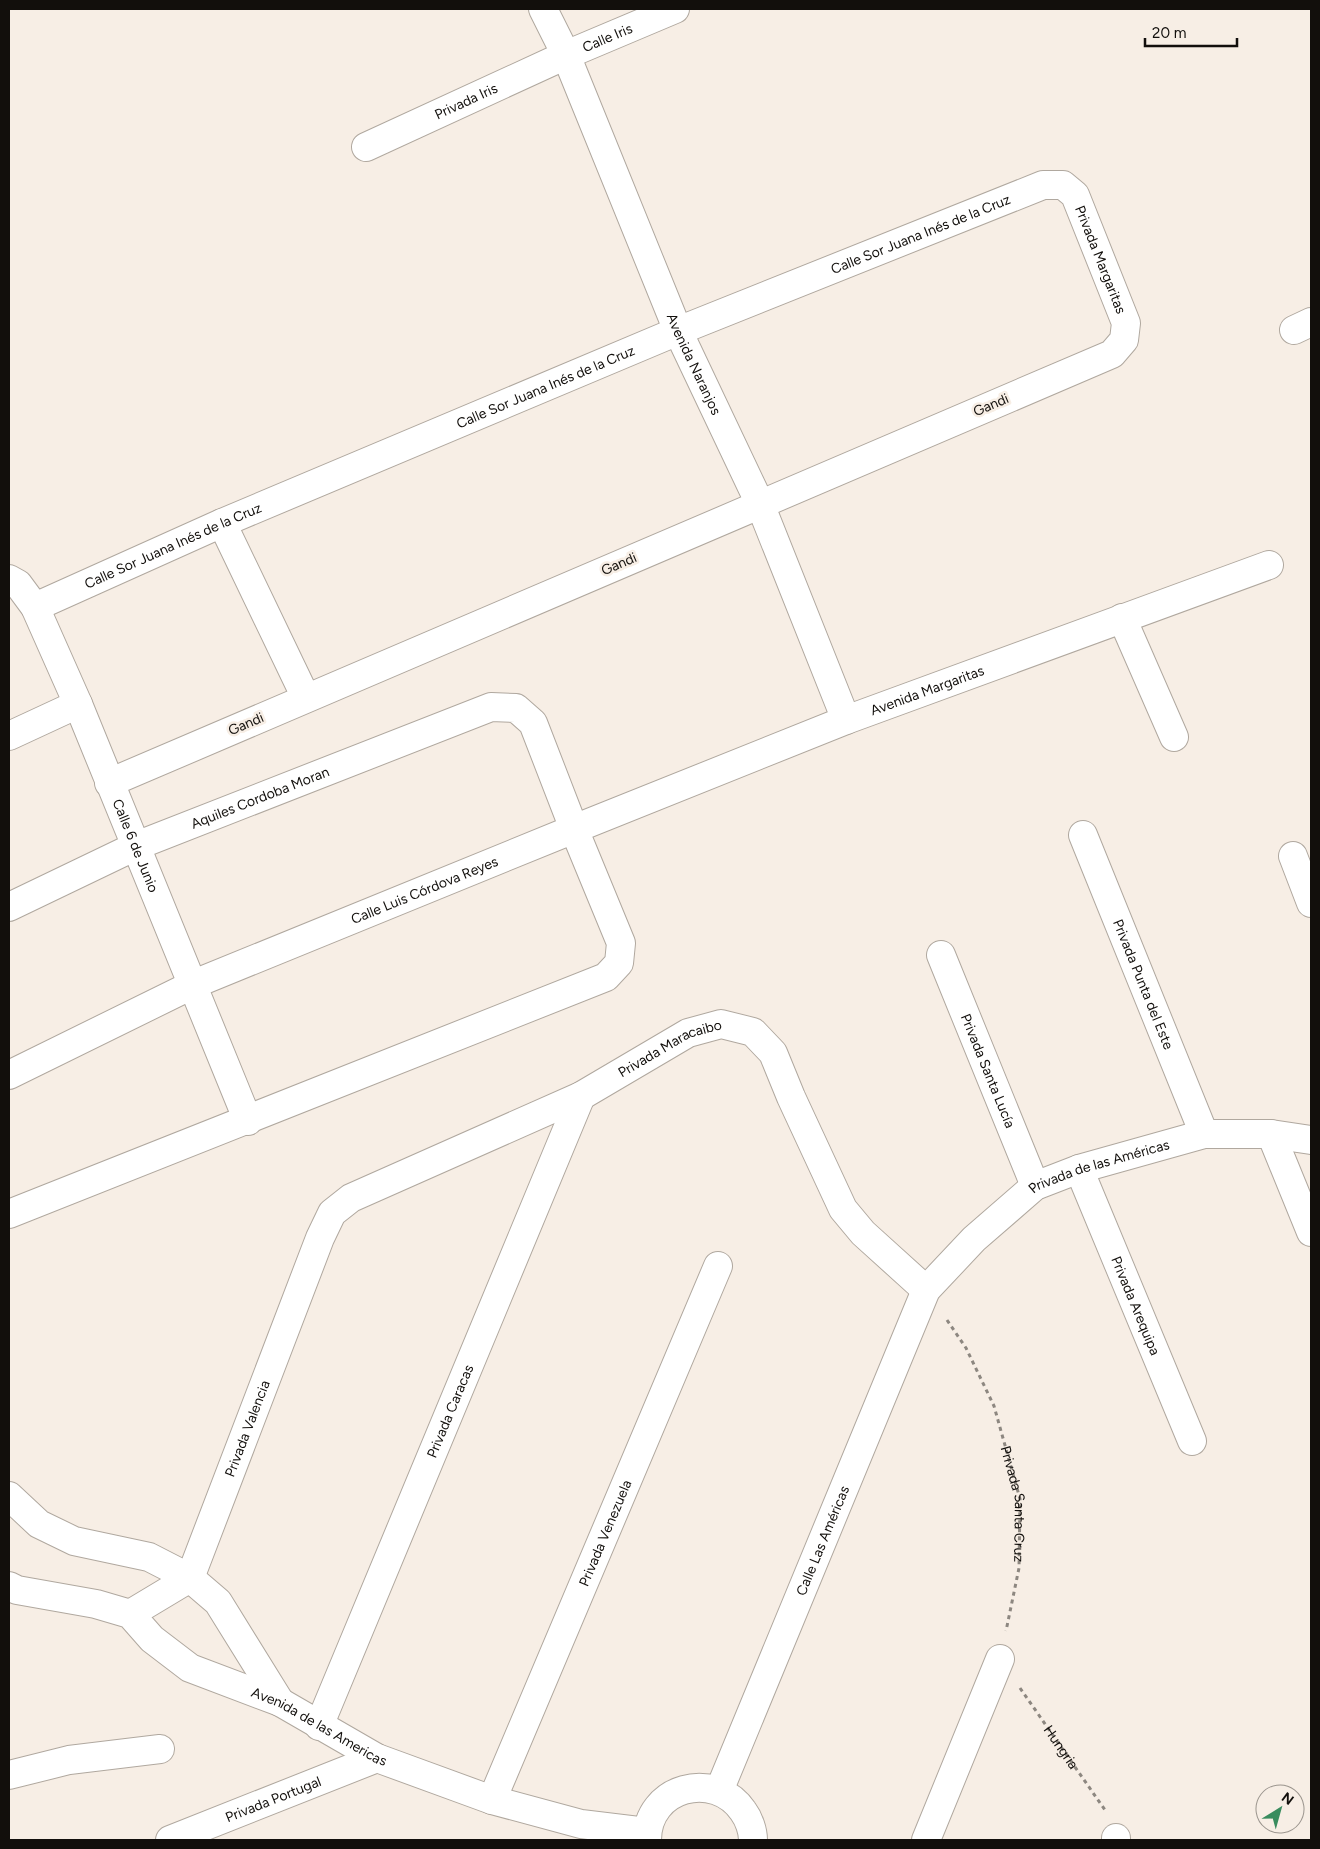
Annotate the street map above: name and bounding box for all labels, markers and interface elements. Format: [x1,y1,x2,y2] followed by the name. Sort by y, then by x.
[1145,15,1238,47] scale bar
[580,19,635,56] street label: Calle Iris
[1152,24,1186,42] text: 20 m
[432,79,500,123] street label: Privada Iris
[828,190,1013,278] street label: Calle Sor Juana Inés de la Cruz
[1072,203,1130,316] street label: Privada Margaritas
[663,311,725,418] street label: Avenida Naranjos
[454,342,637,432] street label: Calle Sor Juana Inés de la Cruz
[971,390,1011,420] street label: Gandi
[82,499,264,592] street label: Calle Sor Juana Inés de la Cruz
[599,549,639,579] street label: Gandi
[868,662,986,719] street label: Avenida Margaritas
[226,709,266,739] street label: Gandi
[188,763,332,832] street label: Aquiles Cordoba Moran
[109,796,162,895] street label: Calle 6 de Junio
[348,852,500,928] street label: Calle Luis Córdova Reyes
[1109,917,1177,1052] street label: Privada Punta del Este
[957,1011,1019,1130] street label: Privada Santa Lucía
[615,1016,723,1081] street label: Privada Maracaibo
[1025,1136,1171,1197] street label: Privada de las Américas
[1108,1254,1164,1358] street label: Privada Arequipa
[423,1362,477,1460] street label: Privada Caracas
[221,1378,273,1479] street label: Privada Valencia
[997,1444,1029,1562] street label: Privada Santa Cruz
[575,1477,635,1589] street label: Privada Venezuela
[792,1483,853,1598] street label: Calle Las Américas
[249,1683,389,1769] street label: Avenida de las Americas
[1040,1722,1082,1772] street label: Hungria
[223,1773,324,1826] street label: Privada Portugal
[1255,1784,1305,1834] north arrow
[1278,1789,1297,1809] text: N

